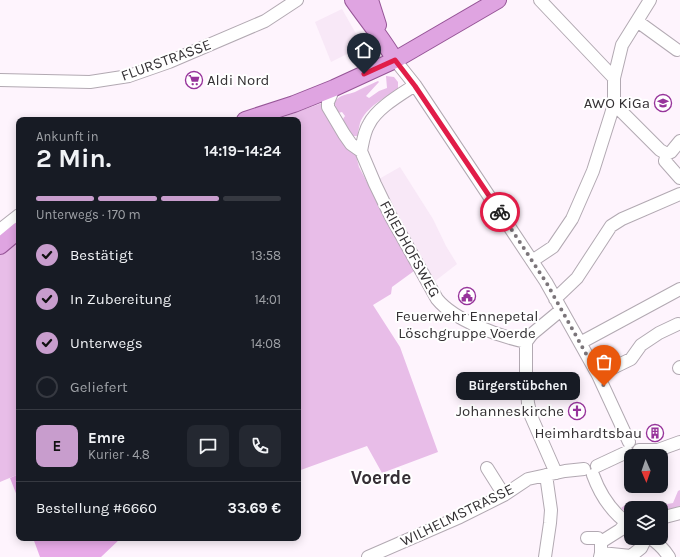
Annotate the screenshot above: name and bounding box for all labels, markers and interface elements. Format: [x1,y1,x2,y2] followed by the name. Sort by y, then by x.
[347,33,381,74] pin
[118,35,214,85] street label: FLURSTRASSE
[353,39,375,61] icon: home
[184,70,204,90] supermarket icon: Aldi Nord
[207,71,270,89] place label: Aldi Nord
[653,93,673,113] school or university icon: AWO KiGa
[584,94,650,112] place label: AWO KiGa
[36,129,99,144] text: Ankunft in
[204,142,281,160] text: 14:19–14:24
[36,143,111,174] text: 2 Min.
[480,192,520,232] courier
[376,198,444,300] street label: FRIEDHOFSWEG
[489,201,511,223] icon: bike
[36,207,141,222] text: Unterwegs · 170 m
[36,244,58,266] icon: check
[70,246,133,264] text: Bestätigt
[251,248,281,263] text: 13:58
[457,286,477,306] public building icon: Feuerwehr Ennepetal Löschgruppe Voerde
[36,288,58,310] icon: check
[70,290,171,308] text: In Zubereitung
[254,292,281,307] text: 14:01
[396,307,538,342] place label: Feuerwehr Ennepetal Löschgruppe Voerde
[36,332,58,354] icon: check
[70,334,143,352] text: Unterwegs
[251,336,281,351] text: 14:08
[587,345,621,386] pin
[593,351,615,373] icon: bag
[456,372,580,400] callout: Bürgerstübchen
[70,378,128,396] text: Geliefert
[468,378,568,393] text: Bürgerstübchen
[567,401,587,421] church icon: Johanneskirche
[456,402,564,420] place label: Johanneskirche
[645,423,665,443] building icon: Heimhardtsbau
[534,424,642,442] place label: Heimhardtsbau
[187,425,229,467] button: chat
[239,425,281,467] button: phone
[88,429,125,447] text: Emre
[53,437,61,455] text: E
[88,447,150,462] text: Kurier · 4.8
[624,449,668,493] north arrow
[624,449,668,545] map controls
[351,467,411,489] district label: Voerde
[397,480,517,550] street label: WILHELMSTRASSE
[36,499,157,517] text: Bestellung #6660
[228,499,281,517] text: 33.69 €
[624,501,668,545] button: layers

